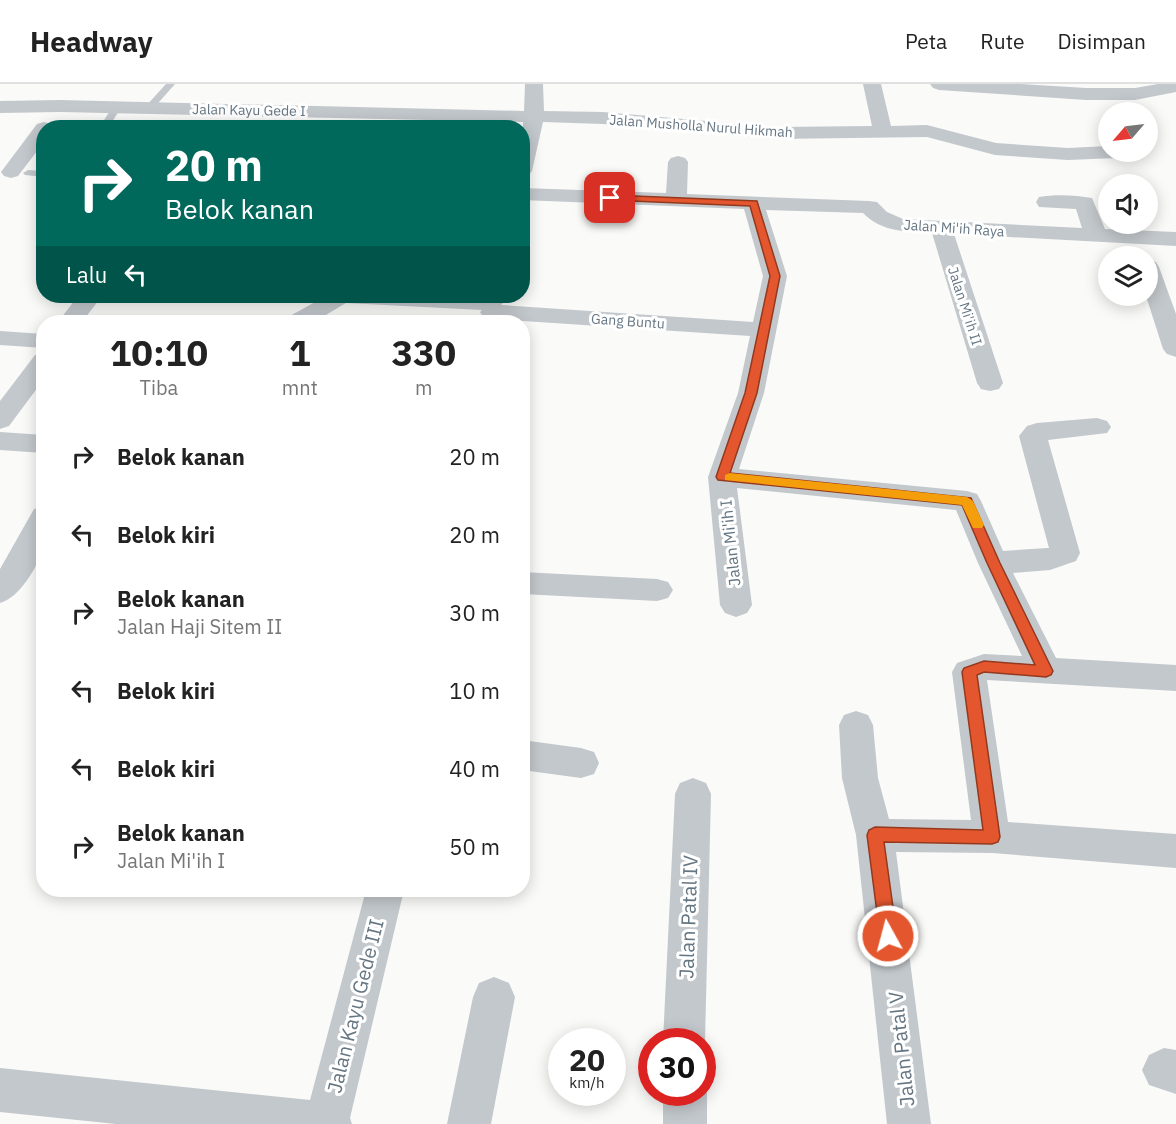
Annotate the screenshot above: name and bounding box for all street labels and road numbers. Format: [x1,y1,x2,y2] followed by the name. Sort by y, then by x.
[192,100,306,120] street label: Jalan Kayu Gede I
[609,111,793,141] street label: Jalan Musholla Nurul Hikmah
[903,216,1005,241] street label: Jalan Mi'ih Raya
[944,265,986,347] street label: Jalan Mi'ih II
[591,309,665,333] street label: Gang Buntu
[716,499,744,587] street label: Jalan Mi'ih I
[672,855,704,979] street label: Jalan Patal IV
[320,916,390,1096] street label: Jalan Kayu Gede III
[882,990,920,1108] street label: Jalan Patal V

